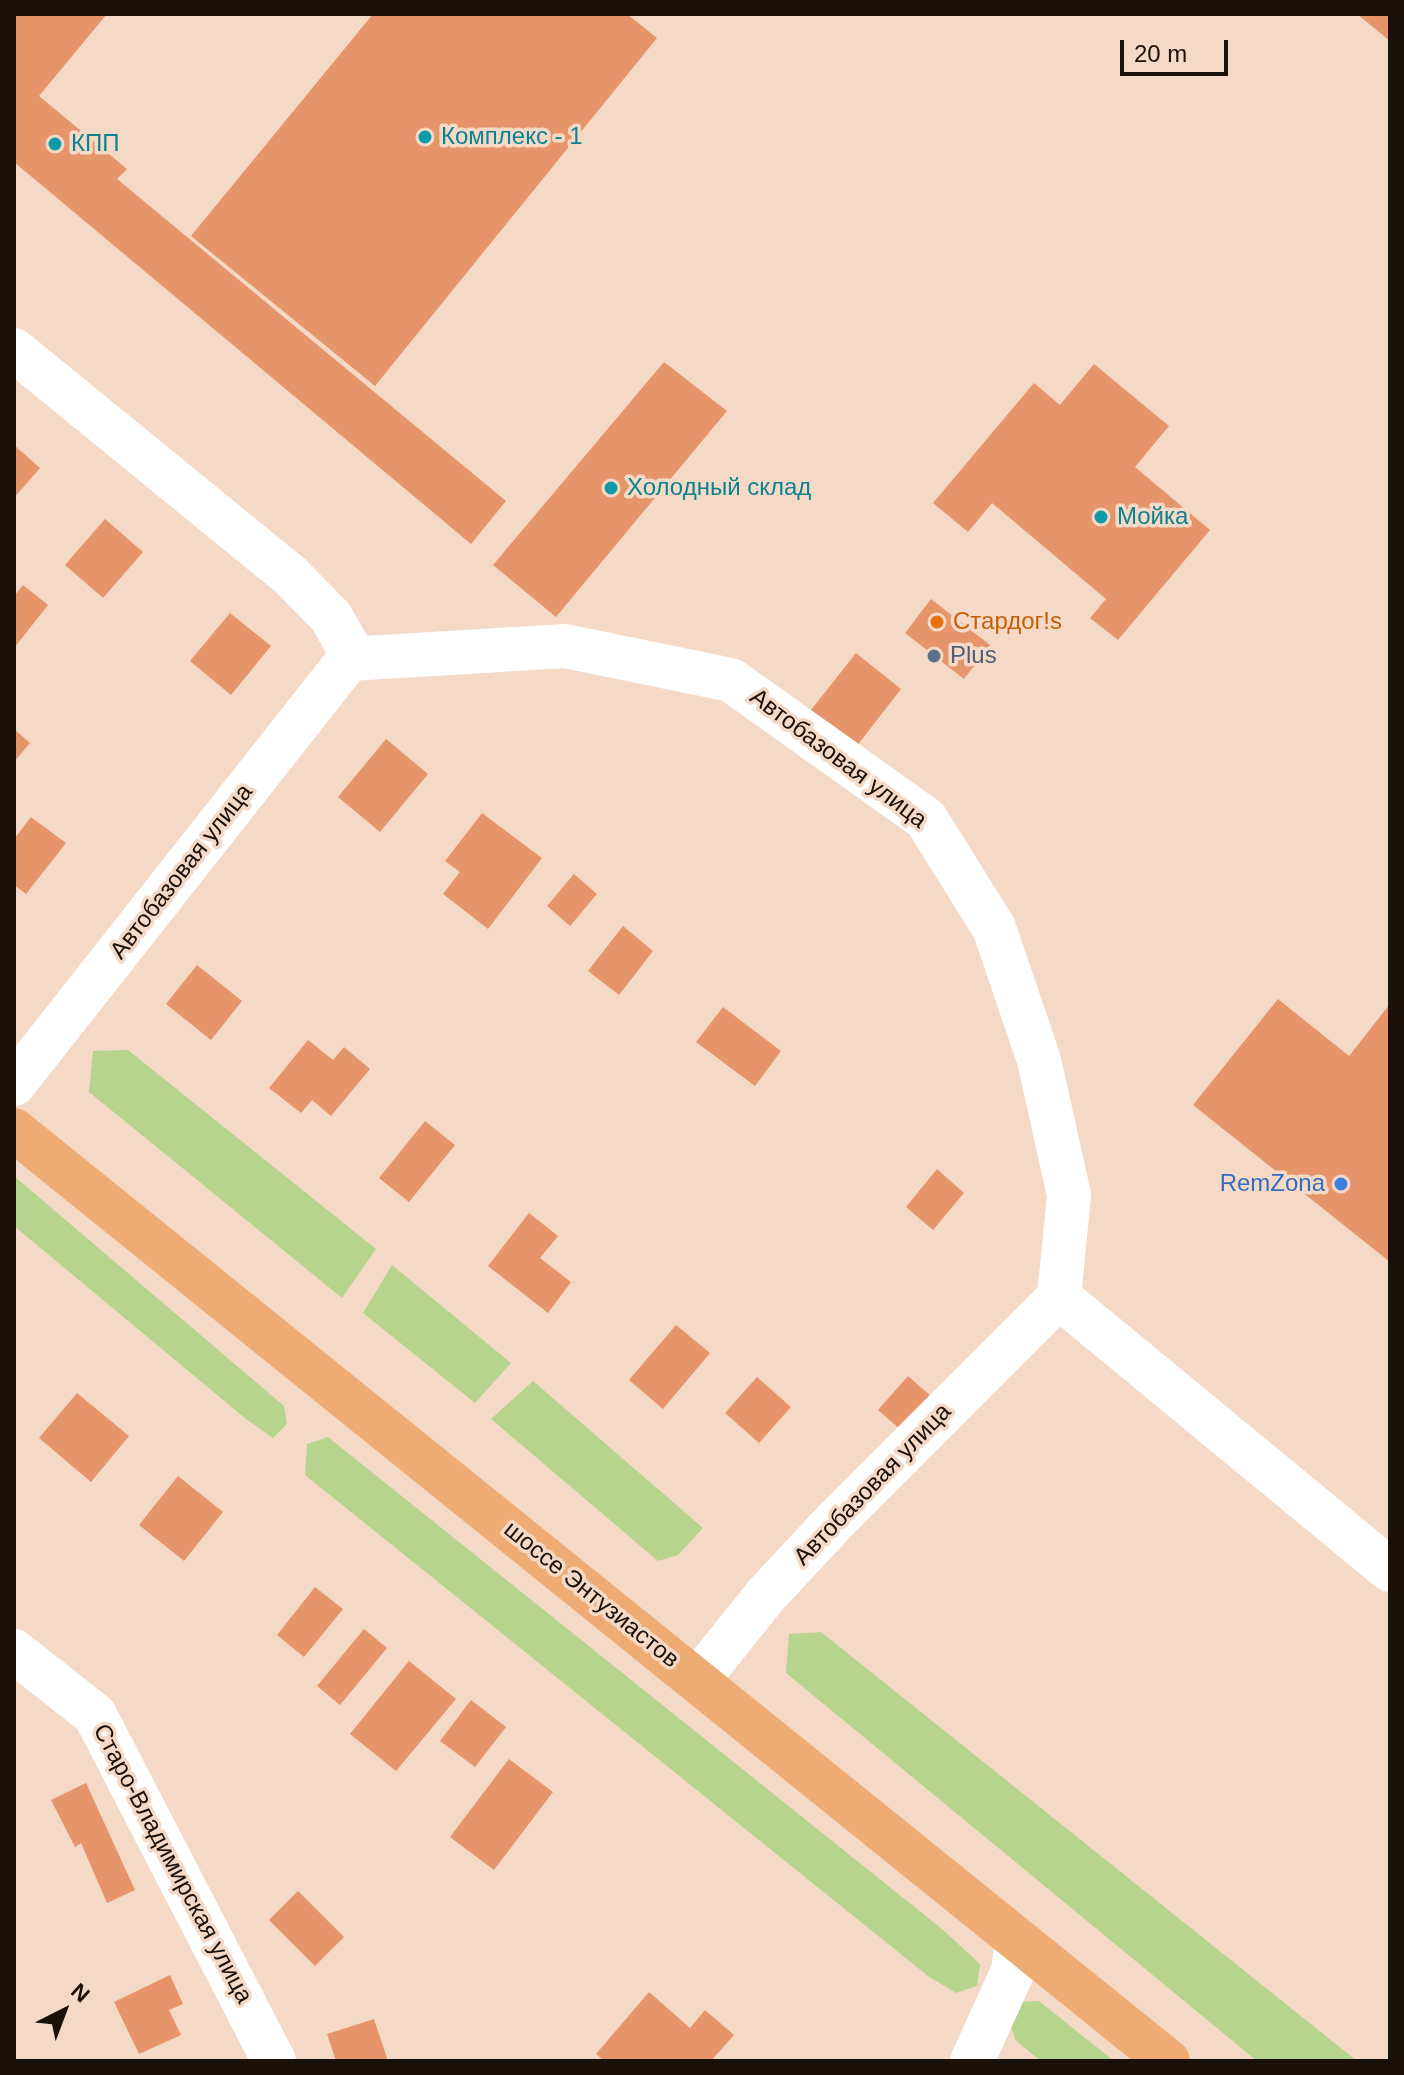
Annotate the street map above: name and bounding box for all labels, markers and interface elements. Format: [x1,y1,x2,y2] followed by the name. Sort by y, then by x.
[1124,24,1232,74] scale bar
[1134,40,1187,67] text: 20 m
[441,123,583,151] place label: Комплекс - 1
[416,128,434,146] marker: Комплекс - 1
[71,130,119,158] place label: КПП
[46,135,64,153] marker: КПП
[627,474,811,502] place label: Холодный склад
[602,479,620,497] marker: Холодный склад
[1117,503,1188,531] place label: Мойка
[1092,508,1110,526] marker: Мойка
[953,608,1062,636] place label: Стардог!s
[928,613,946,631] marker: Стардог!s
[950,642,997,670] place label: Plus
[925,647,943,665] marker: Plus
[744,683,932,835] street label: Автобазовая улица
[105,779,259,965] street label: Автобазовая улица
[1220,1170,1325,1198] place label: RemZona
[1332,1175,1350,1193] marker: RemZona
[788,1398,958,1572] street label: Автобазовая улица
[498,1516,684,1674] street label: шоссе Энтузиастов
[86,1719,258,2009] street label: Старо-Владимирская улица
[24,1971,104,2051] north arrow
[66,1978,95,2007] text: N

